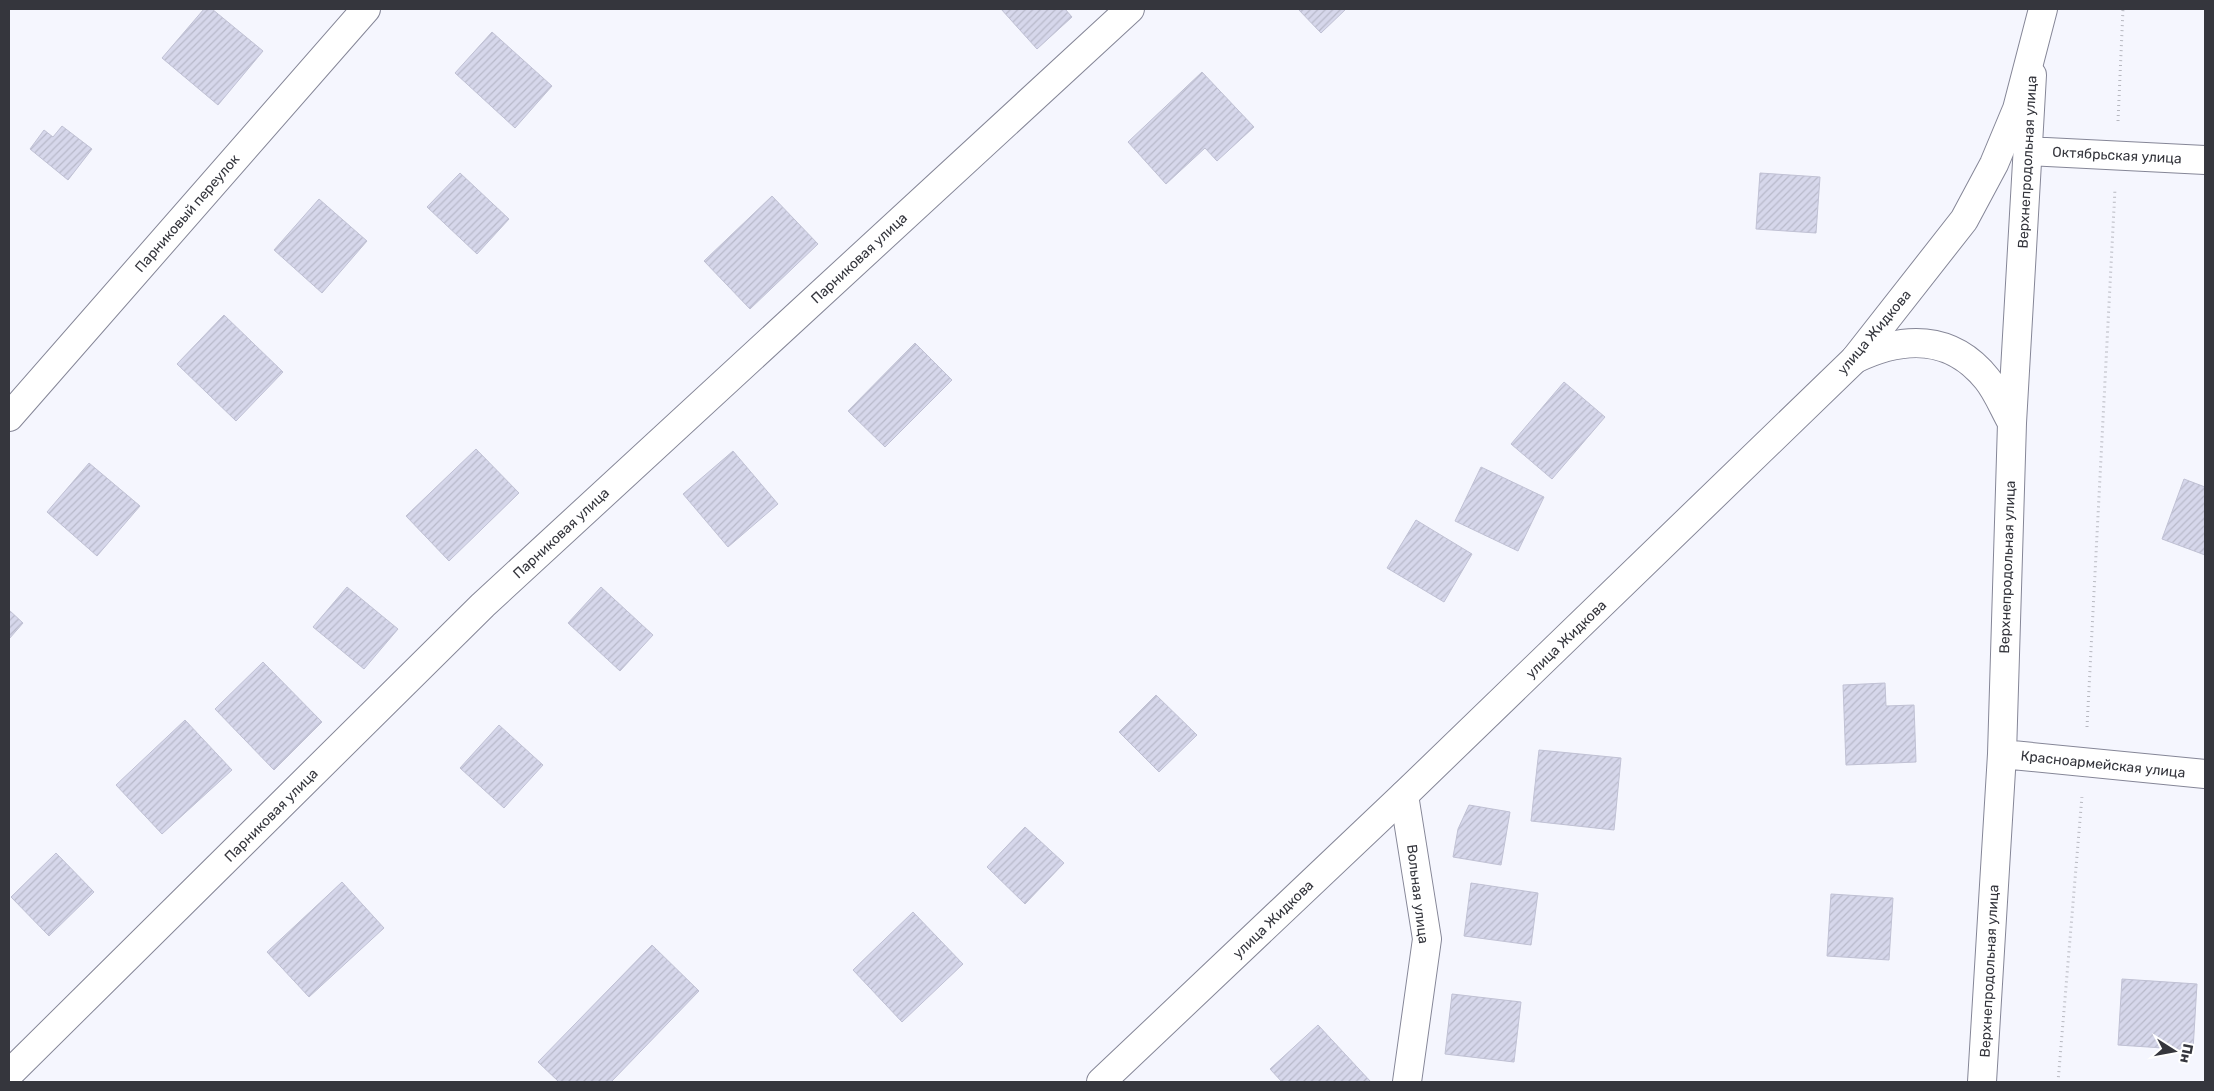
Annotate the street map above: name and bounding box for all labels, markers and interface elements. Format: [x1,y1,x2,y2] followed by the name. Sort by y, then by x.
[2014,75,2041,249] street label: Верхнепродольная улица
[2052,144,2182,167] street label: Октябрьская улица
[131,150,244,276] street label: Парниковый переулок
[808,209,911,307] street label: Парниковая улица
[1834,287,1915,378] street label: улица Жидкова
[1996,480,2019,654] street label: Верхнепродольная улица
[510,484,613,582] street label: Парниковая улица
[1523,597,1610,682] street label: улица Жидкова
[2020,747,2186,782] street label: Красноармейская улица
[221,765,322,866] street label: Парниковая улица
[1403,843,1432,945] street label: Вольная улица
[1230,877,1317,962] street label: улица Жидкова
[1976,884,2003,1058] street label: Верхнепродольная улица
[2149,1026,2199,1076] north arrow
[2176,1042,2196,1065] text: Пн

